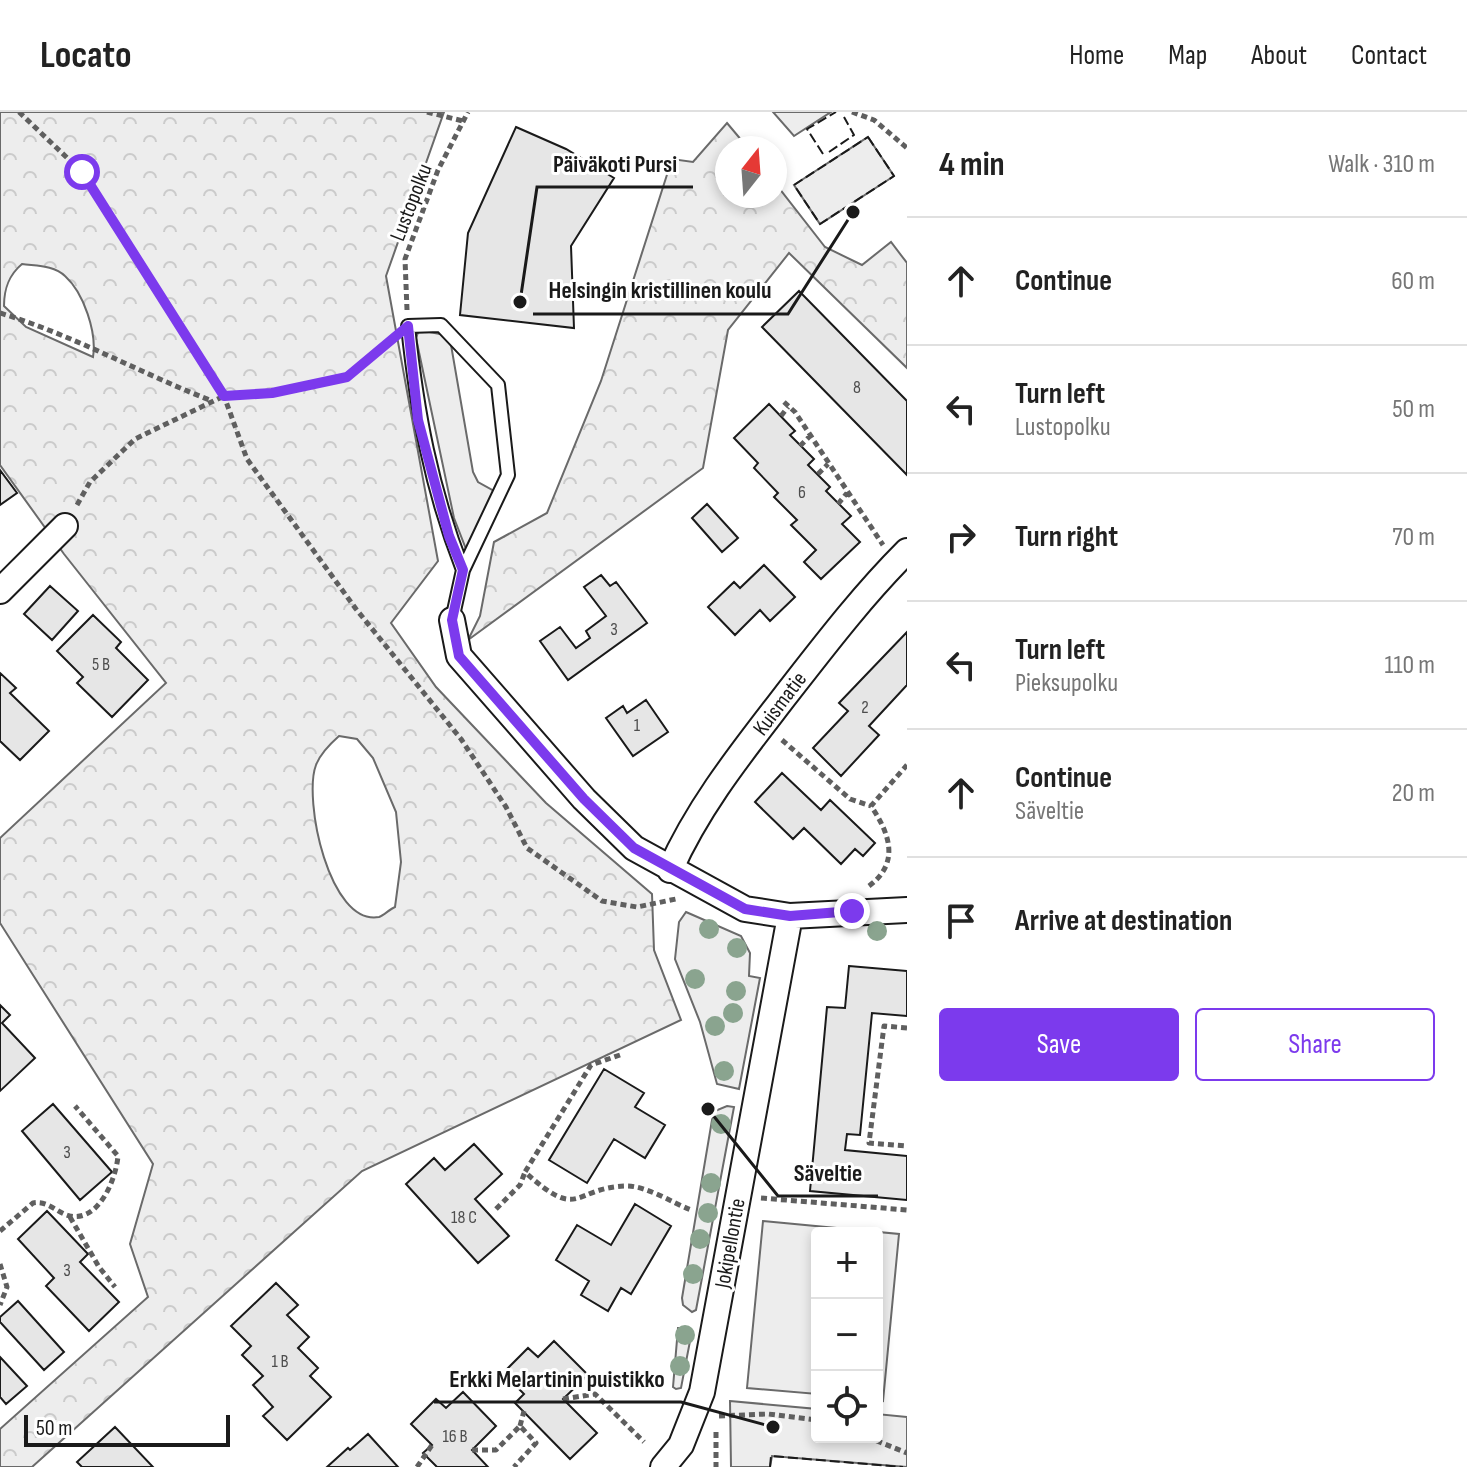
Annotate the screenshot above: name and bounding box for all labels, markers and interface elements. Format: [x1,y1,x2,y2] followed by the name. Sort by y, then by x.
[40,33,131,78] text: Locato
[1069,39,1124,72] text: Home
[1168,39,1207,72] text: Map
[1251,39,1307,72] text: About
[1351,39,1427,72] text: Contact
[715,136,787,208] north arrow
[537,139,693,187] callout: Päiväkoti Pursi
[939,144,1005,185] text: 4 min
[1328,149,1435,180] text: Walk · 310 m
[553,150,677,179] text: Päiväkoti Pursi
[64,154,100,190] route start
[384,160,438,245] street label: Lustopolku
[939,259,983,303] icon: ahead
[1015,263,1112,299] text: Continue
[533,266,788,314] callout: Helsingin kristillinen koulu
[1391,266,1435,297] text: 60 m
[549,276,771,305] text: Helsingin kristillinen koulu
[1015,376,1105,412] text: Turn left
[853,377,861,398] house number: 8
[939,387,983,431] icon: left
[1392,394,1435,425] text: 50 m
[1015,412,1111,443] text: Lustopolku
[798,482,806,503] house number: 6
[939,515,983,559] icon: right
[1015,519,1118,555] text: Turn right
[1392,522,1435,553] text: 70 m
[610,619,618,640] house number: 3
[1015,632,1105,668] text: Turn left
[939,643,983,687] icon: left
[1384,650,1435,681] text: 110 m
[92,654,110,675] house number: 5 B
[747,667,813,741] street label: Kuismatie
[1015,668,1118,699] text: Pieksupolku
[861,697,869,718] house number: 2
[634,715,641,736] house number: 1
[1015,760,1112,796] text: Continue
[939,771,983,815] icon: ahead
[1392,778,1435,809] text: 20 m
[1015,796,1084,827] text: Säveltie
[834,893,870,929] route end
[939,899,983,943] icon: arrive
[1015,903,1232,939] text: Arrive at destination
[939,1008,1179,1081] button: Save
[1195,1008,1435,1081] button: Share
[63,1142,71,1163] house number: 3
[778,1148,878,1196] callout: Säveltie
[794,1159,862,1188] text: Säveltie
[709,1196,752,1291] street label: Jokipellontie
[451,1207,477,1228] house number: 18 C
[811,1227,883,1443] map controls
[811,1227,883,1299] button: +
[63,1260,71,1281] house number: 3
[811,1299,883,1371] button: −
[271,1351,289,1372] house number: 1 B
[434,1354,681,1402] callout: Erkki Melartinin puistikko
[449,1365,665,1394] text: Erkki Melartinin puistikko
[811,1371,883,1443] button: locate
[24,1411,230,1447] scale bar
[36,1415,72,1442] text: 50 m
[442,1426,468,1447] house number: 16 B

